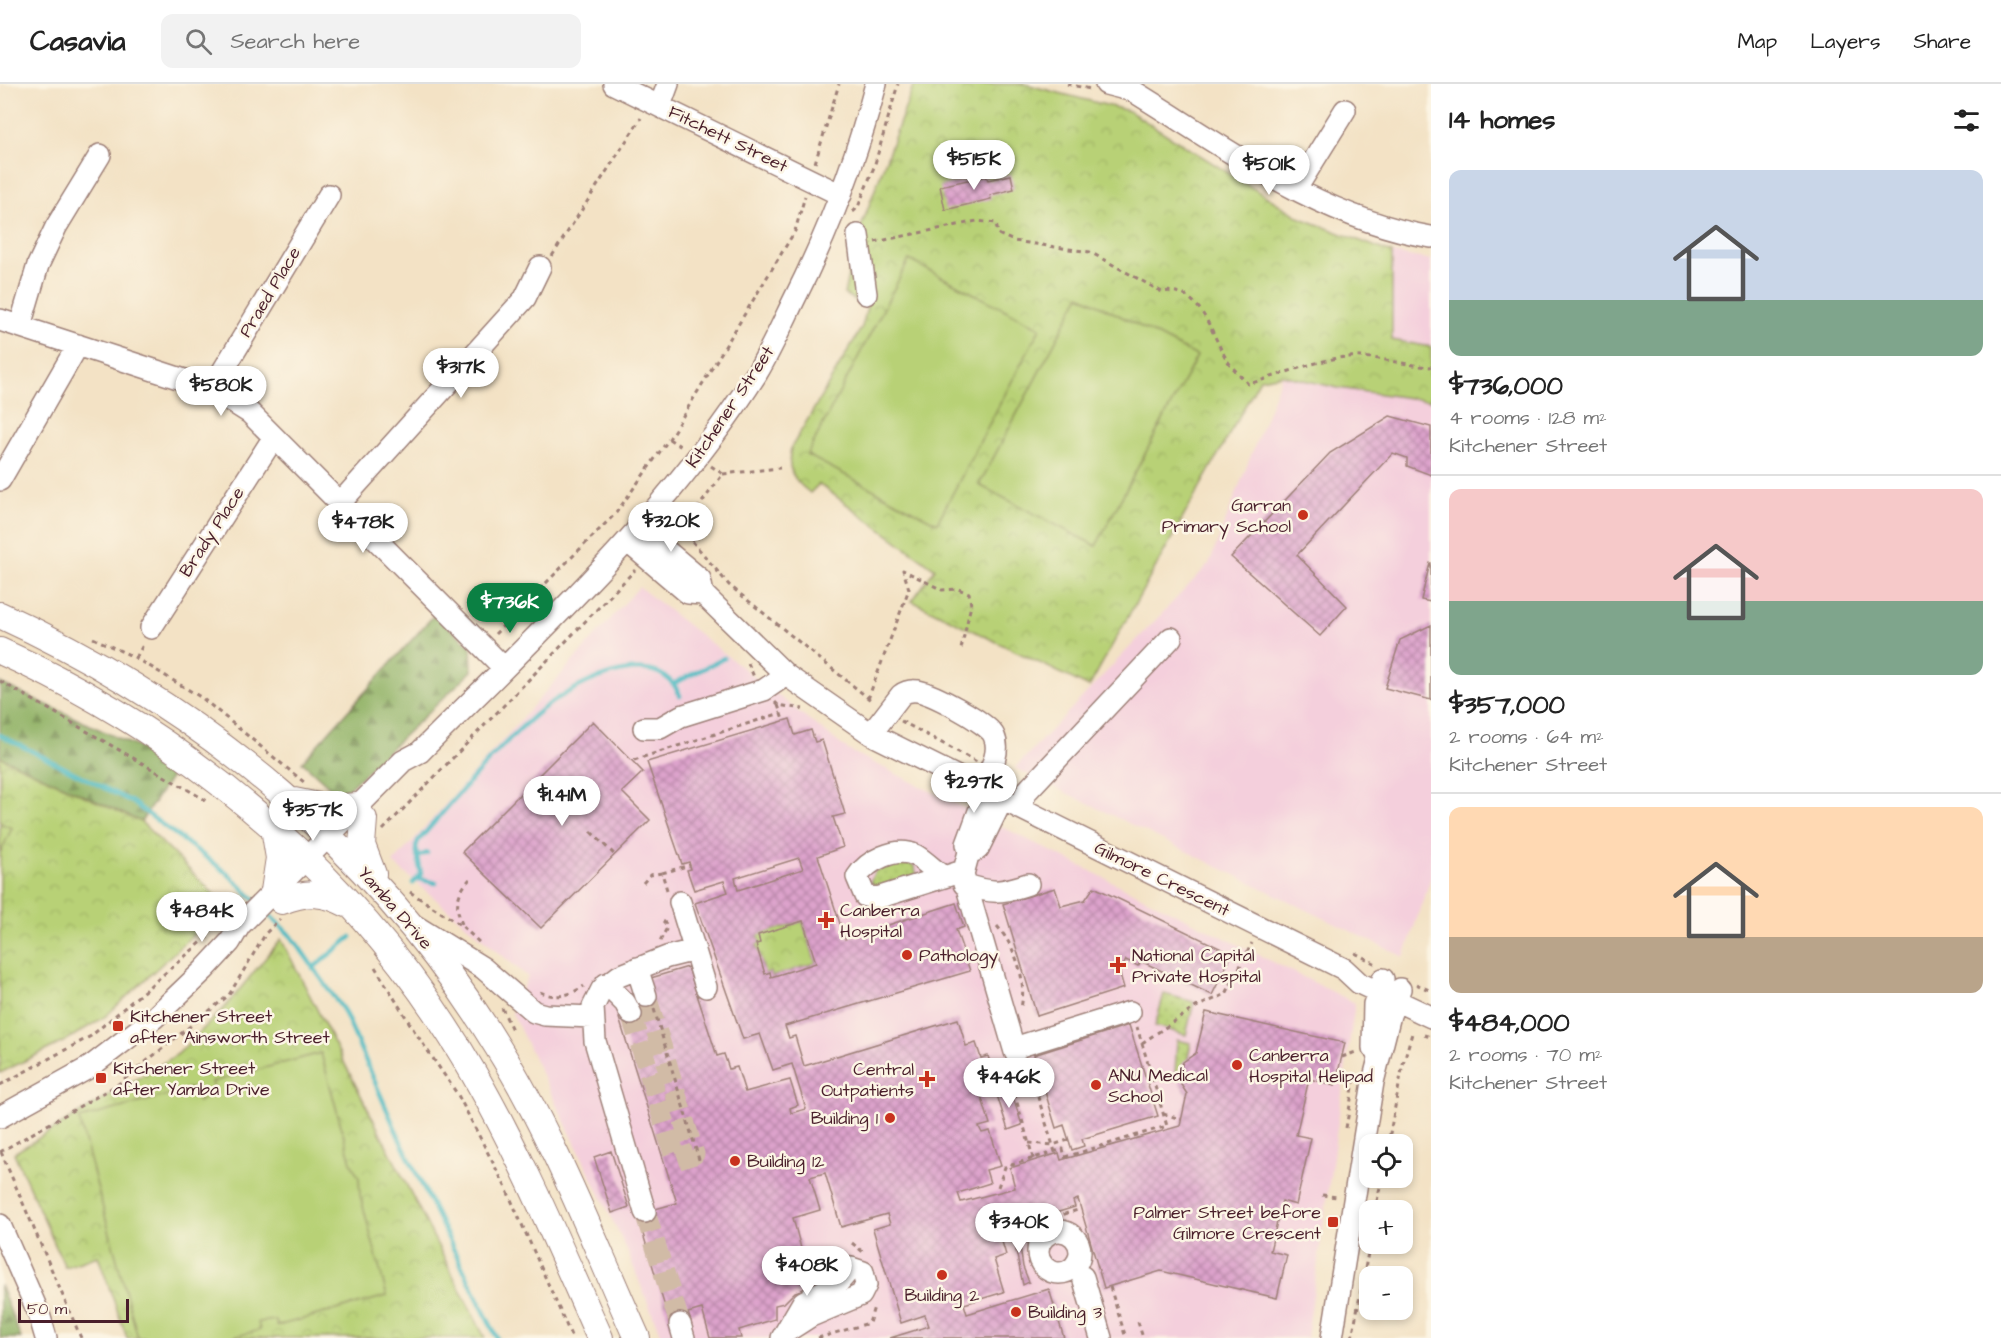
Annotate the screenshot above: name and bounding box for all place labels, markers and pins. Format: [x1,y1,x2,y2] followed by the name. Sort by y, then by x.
[932,140,1016,191] pin: $515K
[1227,145,1311,196] pin: $501K
[419,348,503,399] pin: $317K
[179,366,263,417] pin: $580K
[1162,493,1291,540] place label: Garran Primary School
[629,502,713,553] pin: $320K
[321,503,405,554] pin: $478K
[1296,508,1310,522] marker: Garran Primary School
[468,583,552,634] pin: $736K
[932,763,1016,814] pin: $297K
[513,776,611,827] pin: $1.41M
[271,791,355,842] pin: $357K
[160,892,244,943] pin: $484K
[840,898,920,944] place label: Canberra Hospital
[817,911,835,929] marker: Canberra Hospital
[919,943,998,969] place label: Pathology
[1132,943,1261,989] place label: National Capital Private Hospital
[900,948,914,962] marker: Pathology
[1109,956,1127,974] marker: National Capital Private Hospital
[130,1004,331,1050] place label: Kitchener Street after Ainsworth Street
[111,1019,125,1033] marker: Kitchener Street after Ainsworth Street
[1249,1043,1373,1089] place label: Canberra Hospital Helipad
[113,1056,270,1102] place label: Kitchener Street after Yamba Drive
[821,1057,914,1103] place label: Central Outpatients
[967,1058,1051,1109] pin: $446K
[1230,1058,1244,1072] marker: Canberra Hospital Helipad
[1108,1063,1208,1109] place label: ANU Medical School
[918,1070,936,1088] marker: Central Outpatients
[94,1071,108,1085] marker: Kitchener Street after Yamba Drive
[1089,1078,1103,1092] marker: ANU Medical School
[811,1106,878,1132] place label: Building 1
[883,1111,897,1125] marker: Building 1
[747,1149,825,1175] place label: Building 12
[728,1154,742,1168] marker: Building 12
[1134,1200,1322,1246] place label: Palmer Street before Gilmore Crescent
[977,1203,1061,1254] pin: $340K
[1326,1215,1340,1229] marker: Palmer Street before Gilmore Crescent
[765,1246,849,1297] pin: $408K
[935,1268,949,1282] marker: Building 2
[904,1283,980,1309] place label: Building 2
[1028,1300,1102,1326] place label: Building 3
[1009,1305,1023,1319] marker: Building 3

